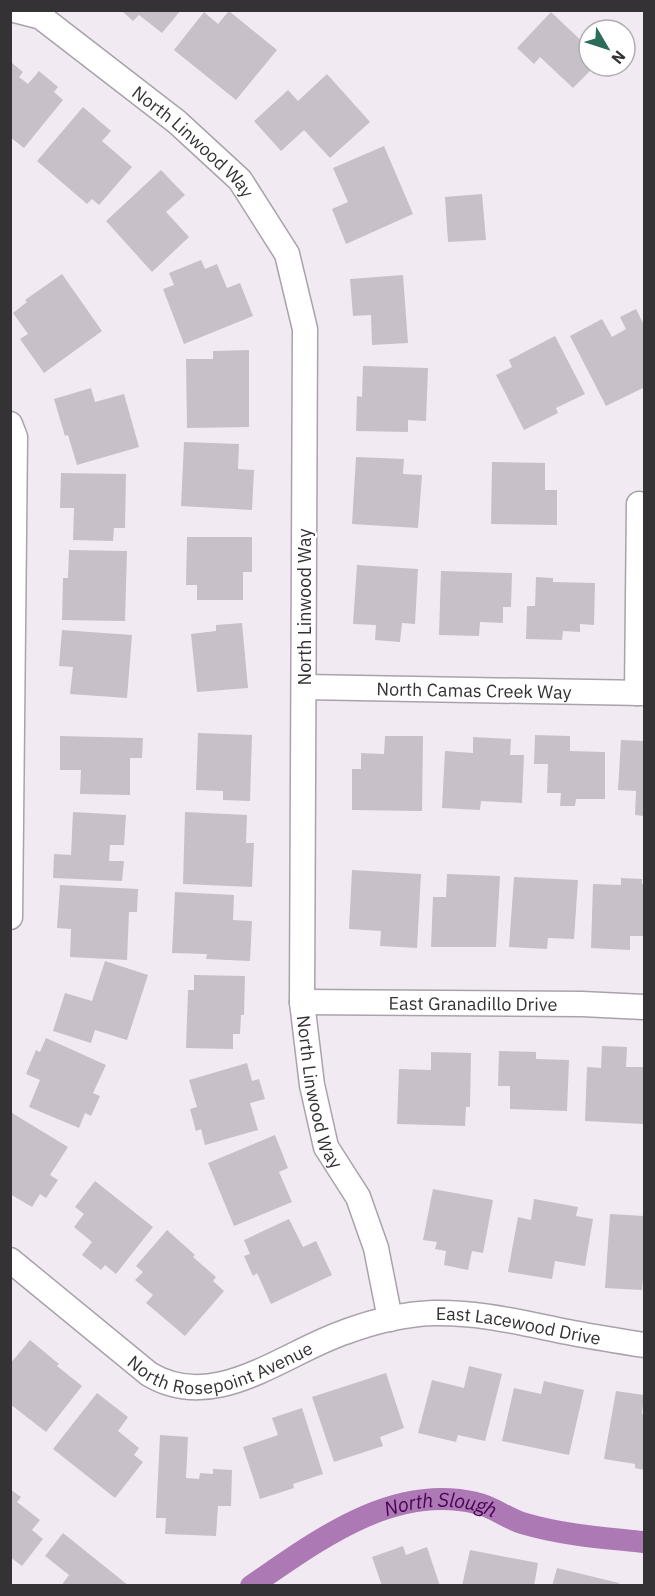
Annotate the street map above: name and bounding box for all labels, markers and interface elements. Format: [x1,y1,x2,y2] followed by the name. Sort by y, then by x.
[577,18,637,78] north arrow
[607,47,630,68] text: N
[128,80,259,202] street label: North Linwood Way
[293,529,316,685] street label: North Linwood Way
[376,677,572,703] street label: North Camas Creek Way
[389,991,558,1015] street label: East Granadillo Drive
[292,1014,348,1173] street label: North Linwood Way
[436,1301,603,1349] street label: East Lacewood Drive
[123,1332,321,1364] street label: North Rosepoint Avenue
[123,1336,316,1399] text: North Rosepoint Avenue
[380,1485,502,1523] water label: North Slough

